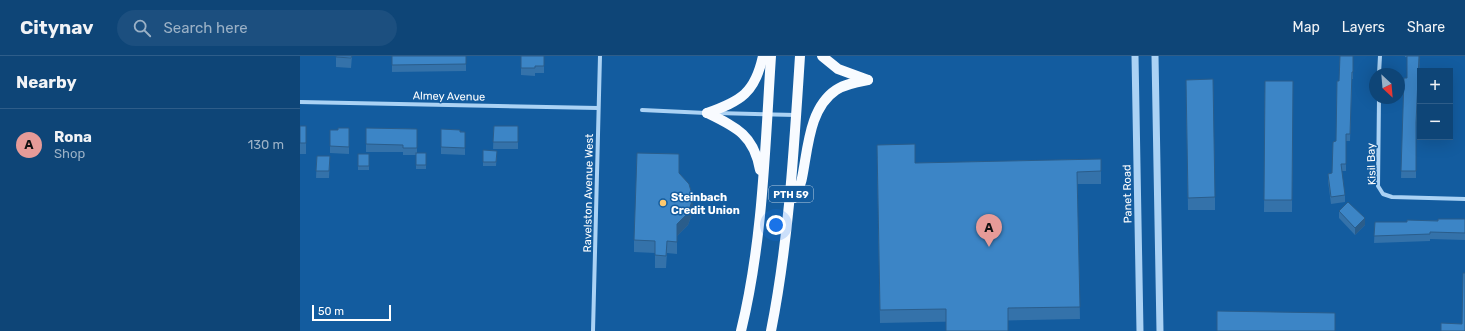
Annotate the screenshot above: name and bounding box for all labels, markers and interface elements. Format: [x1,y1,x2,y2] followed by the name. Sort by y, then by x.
[117,10,397,46] search box
[20,16,93,39] text: Citynav
[131,17,153,39] icon: search
[163,19,248,37] text: Search here
[1293,19,1320,36] text: Map
[1342,19,1385,36] text: Layers
[1407,19,1445,36] text: Share
[1369,68,1405,104] north arrow
[1417,68,1453,140] map controls
[1417,68,1453,104] button: +
[16,72,77,92] text: Nearby
[413,89,485,104] street label: Almey Avenue
[1417,104,1453,140] button: −
[54,128,92,146] text: Rona
[581,133,596,253] street label: Ravelston Avenue West
[24,137,34,152] text: A
[248,137,284,152] text: 130 m
[1364,143,1379,185] street label: Kisil Bay
[54,146,85,161] text: Shop
[1120,164,1135,224] street label: Panet Road
[769,186,813,202] road number: PTH 59
[671,191,740,217] place label: Steinbach Credit Union
[658,198,668,208] marker: Steinbach Credit Union
[976,214,1002,247] pin: A
[766,215,786,235] your location
[312,303,391,322] scale bar
[318,305,344,318] text: 50 m

